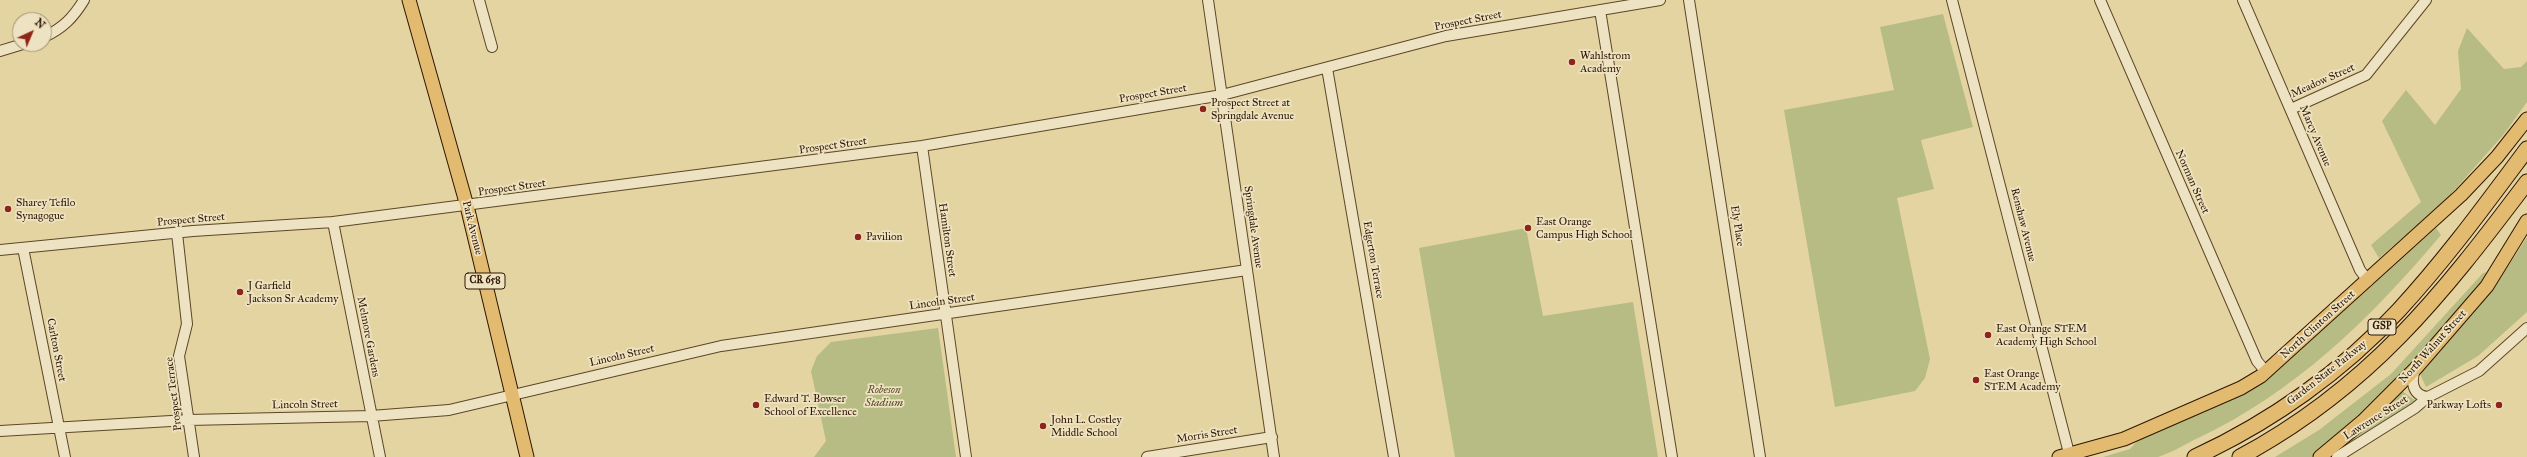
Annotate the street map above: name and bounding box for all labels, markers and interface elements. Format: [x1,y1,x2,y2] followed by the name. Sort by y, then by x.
[1433,8,1503,34] street label: Prospect Street
[12,12,52,52] north arrow
[32,16,48,32] text: N
[1580,49,1630,75] place label: Wahlstrom Academy
[1567,57,1577,67] marker: Wahlstrom Academy
[2289,61,2357,101] street label: Meadow Street
[1118,82,1188,106] street label: Prospect Street
[1211,96,1294,122] place label: Prospect Street at Springdale Avenue
[2296,103,2334,169] street label: Marcy Avenue
[1198,104,1208,114] marker: Prospect Street at Springdale Avenue
[798,135,868,157] street label: Prospect Street
[2172,148,2212,216] street label: Norman Street
[477,177,547,199] street label: Prospect Street
[1241,185,1265,269] street label: Springdale Avenue
[2007,187,2039,263] street label: Renshaw Avenue
[16,196,75,222] place label: Sharey Tefilo Synagogue
[459,200,485,256] street label: Park Avenue
[935,202,959,278] street label: Hamilton Street
[3,204,13,214] marker: Sharey Tefilo Synagogue
[1727,205,1747,247] street label: Ely Place
[156,210,226,230] street label: Prospect Street
[1536,215,1633,241] place label: East Orange Campus High School
[1360,220,1386,300] street label: Edgerton Terrace
[1523,223,1533,233] marker: East Orange Campus High School
[866,230,903,244] place label: Pavilion
[853,232,863,242] marker: Pavilion
[465,273,505,289] road number: CR 658
[248,279,338,305] place label: J Garfield Jackson Sr Academy
[235,287,245,297] marker: J Garfield Jackson Sr Academy
[2278,288,2358,362] street label: North Clinton Street
[908,291,976,313] street label: Lincoln Street
[354,296,382,378] street label: Melmore Gardens
[2397,308,2469,386] street label: North Walnut Street
[43,317,69,383] street label: Carlton Street
[2368,319,2396,335] road number: GSP
[1996,322,2097,348] place label: East Orange STEM Academy High School
[1983,330,1993,340] marker: East Orange STEM Academy High School
[2284,338,2370,408] street label: Garden State Parkway
[588,342,656,370] street label: Lincoln Street
[163,356,185,432] street label: Prospect Terrace
[1984,367,2060,393] place label: East Orange STEM Academy
[1971,375,1981,385] marker: East Orange STEM Academy
[865,383,903,409] park label: Robeson Stadium
[764,392,857,418] place label: Edward T. Bowser School of Excellence
[2341,393,2411,443] street label: Lawrence Street
[272,398,338,412] street label: Lincoln Street
[2427,398,2491,412] place label: Parkway Lofts
[751,400,761,410] marker: Edward T. Bowser School of Excellence
[2494,400,2504,410] marker: Parkway Lofts
[1051,413,1122,439] place label: John L. Costley Middle School
[1038,421,1048,431] marker: John L. Costley Middle School
[1175,424,1239,446] street label: Morris Street

